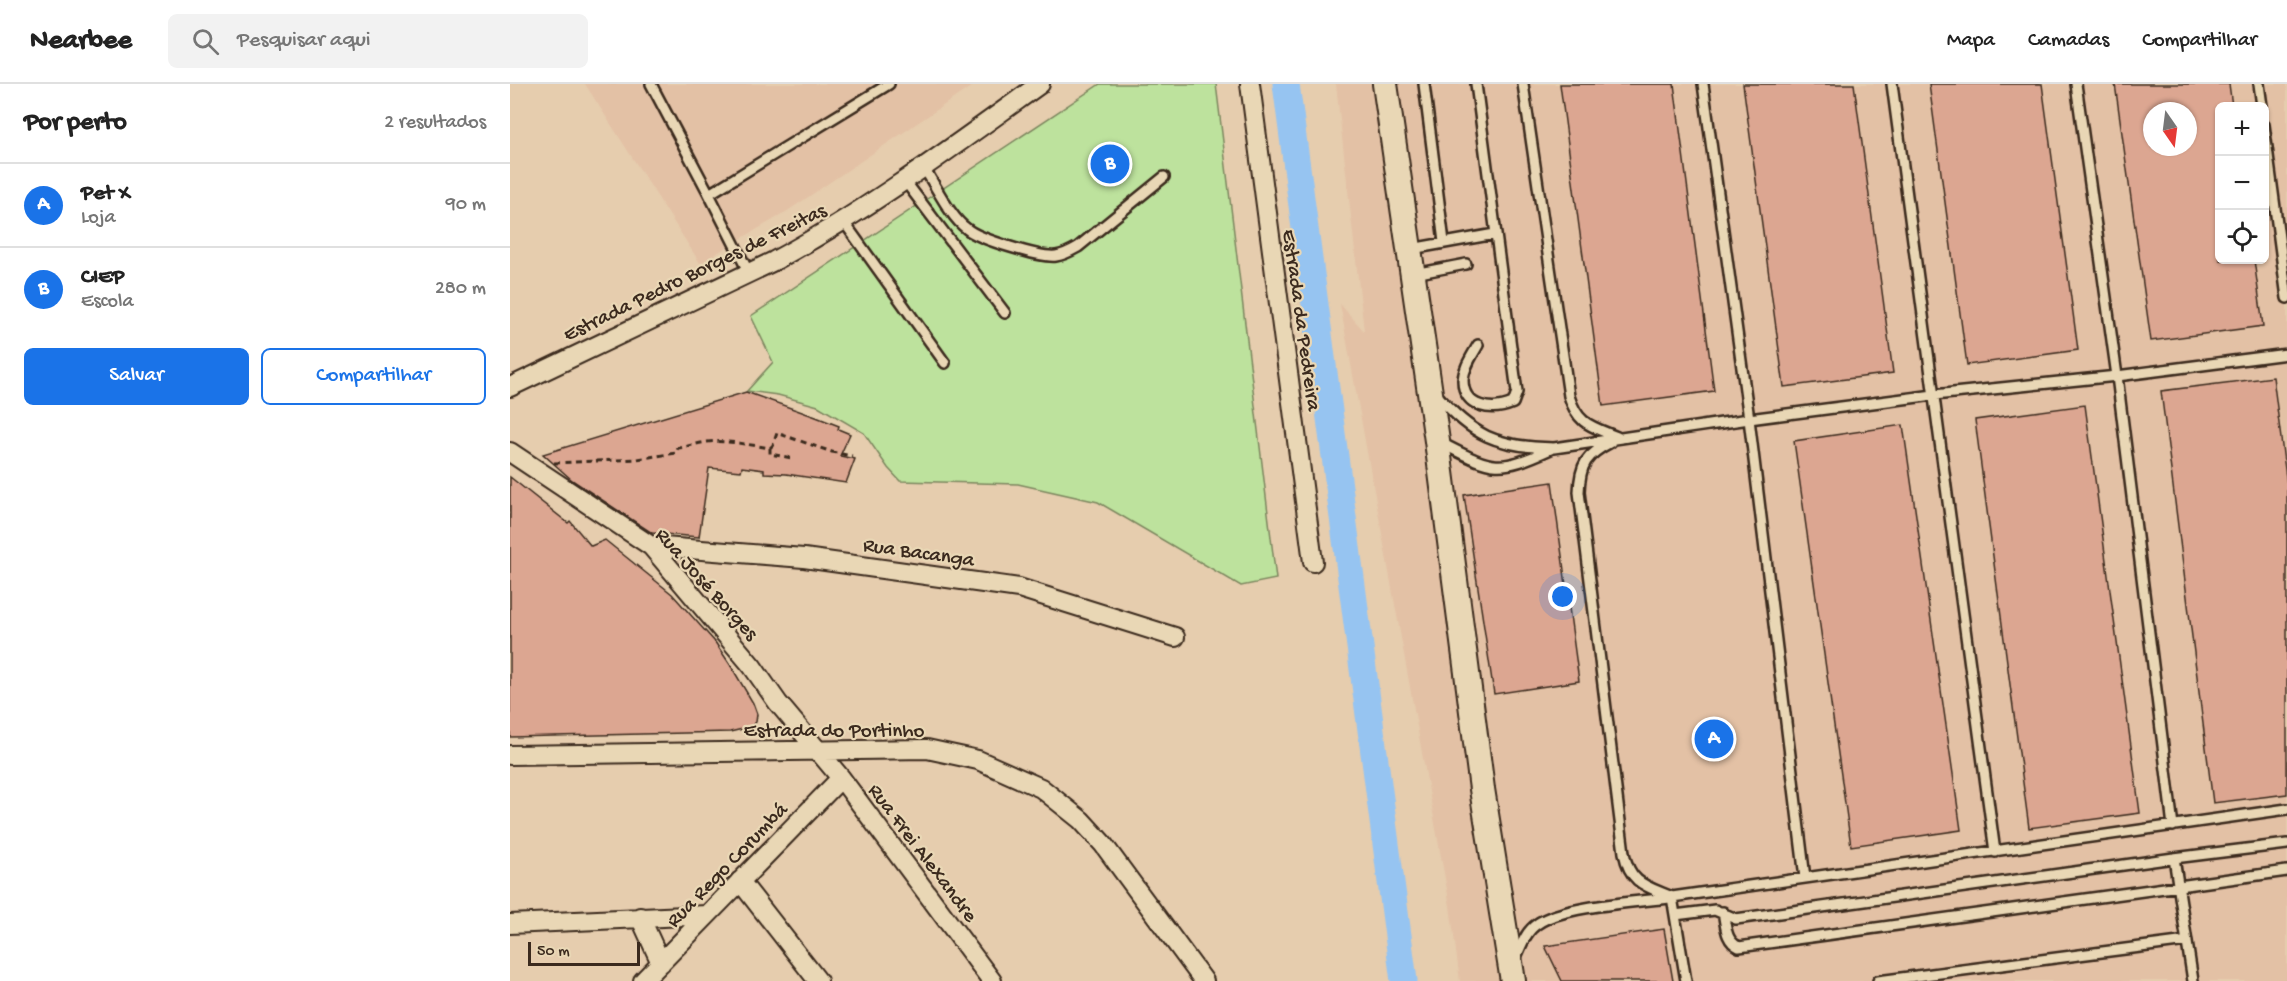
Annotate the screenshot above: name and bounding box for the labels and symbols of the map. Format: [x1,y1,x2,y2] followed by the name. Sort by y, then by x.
[2143,102,2197,156] north arrow
[1090,142,1130,187] pin: B
[560,199,832,349] street label: Estrada Pedro Borges de Freitas
[1274,228,1325,414] street label: Estrada da Pedreira
[648,524,763,648] street label: Rua José Borges
[861,534,977,575] street label: Rua Bacanga
[1548,582,1577,611] your location
[1694,716,1734,762] pin: A
[744,720,924,745] street label: Estrada do Portinho
[861,780,982,929] street label: Rua Frei Alexandre
[662,798,796,934] street label: Rua Rego Corumbá
[528,939,640,966] scale bar

